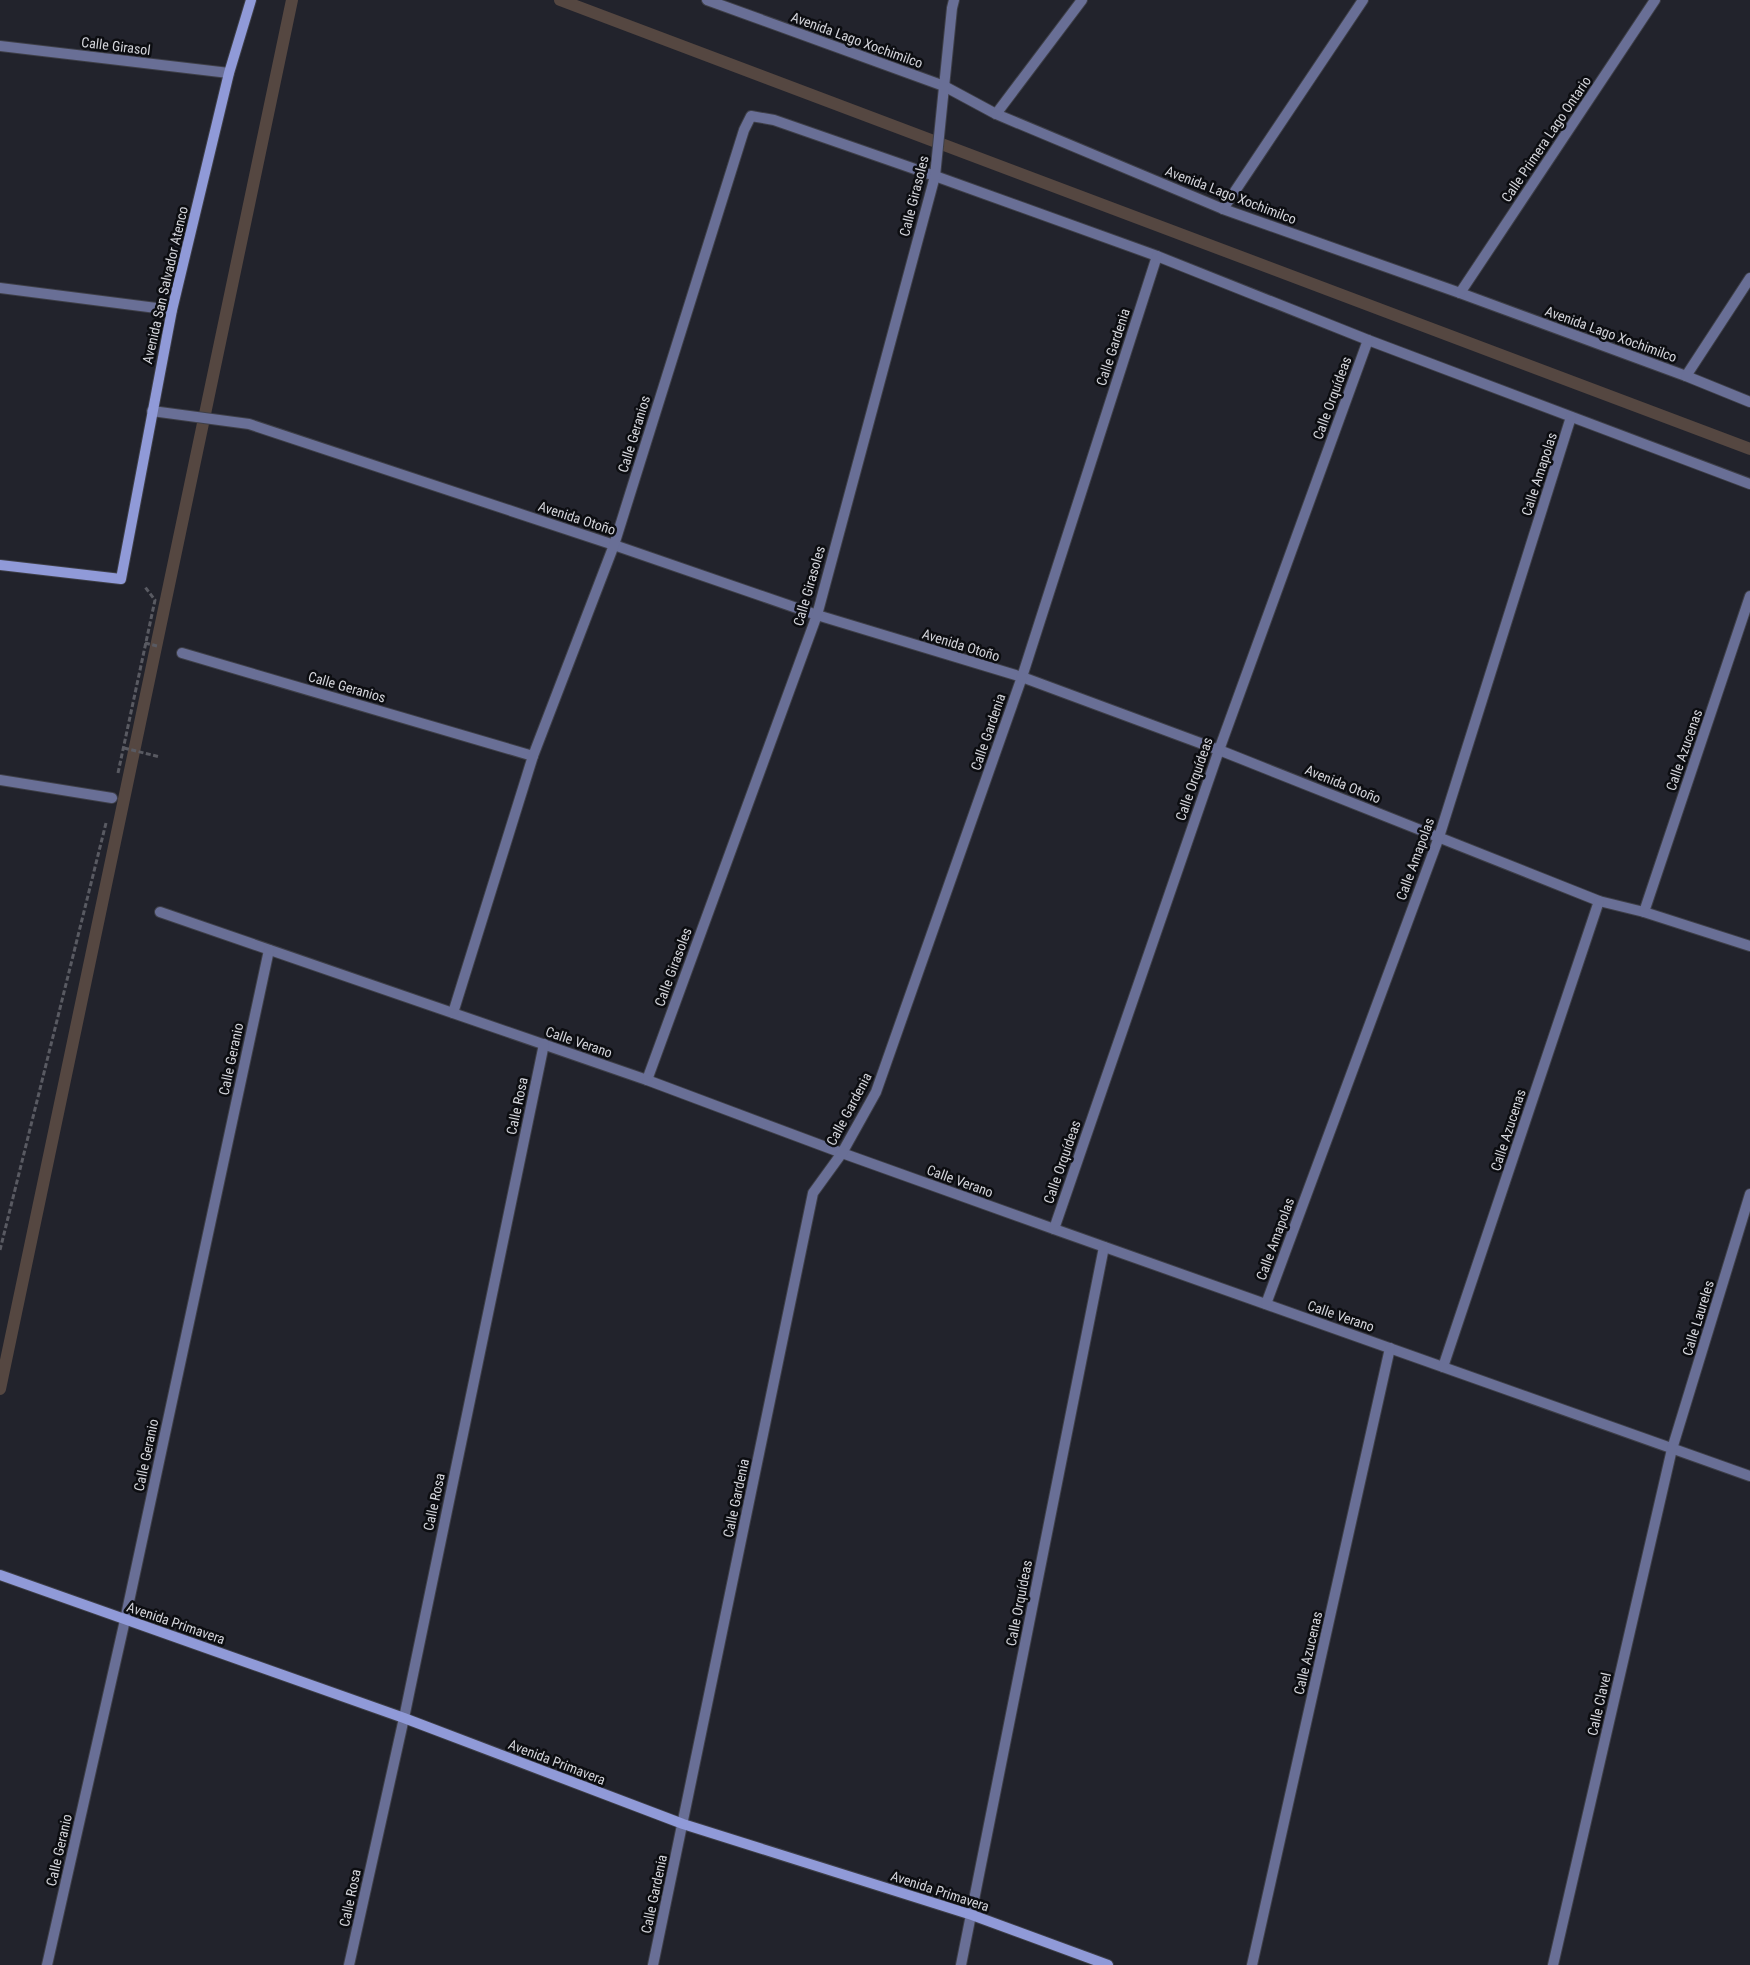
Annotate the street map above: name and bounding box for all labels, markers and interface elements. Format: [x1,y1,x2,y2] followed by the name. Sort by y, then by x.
[789,9,925,71] street label: Avenida Lago Xochimilco
[80,34,152,58] street label: Calle Girasol
[1498,73,1594,205] street label: Calle Primera Lago Ontario
[896,154,932,238] street label: Calle Girasoles
[1163,163,1299,227] street label: Avenida Lago Xochimilco
[139,205,191,365] street label: Avenida San Salvador Atenco
[1543,303,1679,365] street label: Avenida Lago Xochimilco
[1093,306,1133,388] street label: Calle Gardenia
[1310,354,1354,442] street label: Calle Orquídeas
[615,394,653,474] street label: Calle Geranios
[1518,430,1560,518] street label: Calle Amapolas
[536,498,618,538] street label: Avenida Otoño
[790,544,828,628] street label: Calle Girasoles
[920,626,1002,664] street label: Avenida Otoño
[306,668,388,706] street label: Calle Geranios
[967,691,1009,773] street label: Calle Gardenia
[1663,707,1705,793] street label: Calle Azucenas
[1172,735,1216,823] street label: Calle Orquídeas
[1303,762,1383,806] street label: Avenida Otoño
[1393,816,1437,902] street label: Calle Amapolas
[651,925,695,1009] street label: Calle Girasoles
[216,1021,246,1097] street label: Calle Geranio
[544,1023,614,1061] street label: Calle Verano
[823,1070,875,1148] street label: Calle Gardenia
[503,1076,531,1136] street label: Calle Rosa
[1487,1087,1529,1173] street label: Calle Azucenas
[1040,1118,1084,1206] street label: Calle Orquídeas
[925,1162,995,1200] street label: Calle Verano
[1253,1196,1297,1282] street label: Calle Amapolas
[1679,1278,1717,1358] street label: Calle Laureles
[1306,1297,1376,1335] street label: Calle Verano
[131,1417,161,1493] street label: Calle Geranio
[720,1457,752,1539] street label: Calle Gardenia
[420,1472,448,1532] street label: Calle Rosa
[1003,1559,1035,1647] street label: Calle Orquídeas
[125,1599,227,1647] street label: Avenida Primavera
[1291,1610,1325,1696] street label: Calle Azucenas
[1584,1671,1614,1737] street label: Calle Clavel
[506,1736,608,1788] street label: Avenida Primavera
[43,1812,75,1888] street label: Calle Geranio
[638,1853,670,1935] street label: Calle Gardenia
[336,1868,364,1928] street label: Calle Rosa
[889,1868,991,1914] street label: Avenida Primavera

